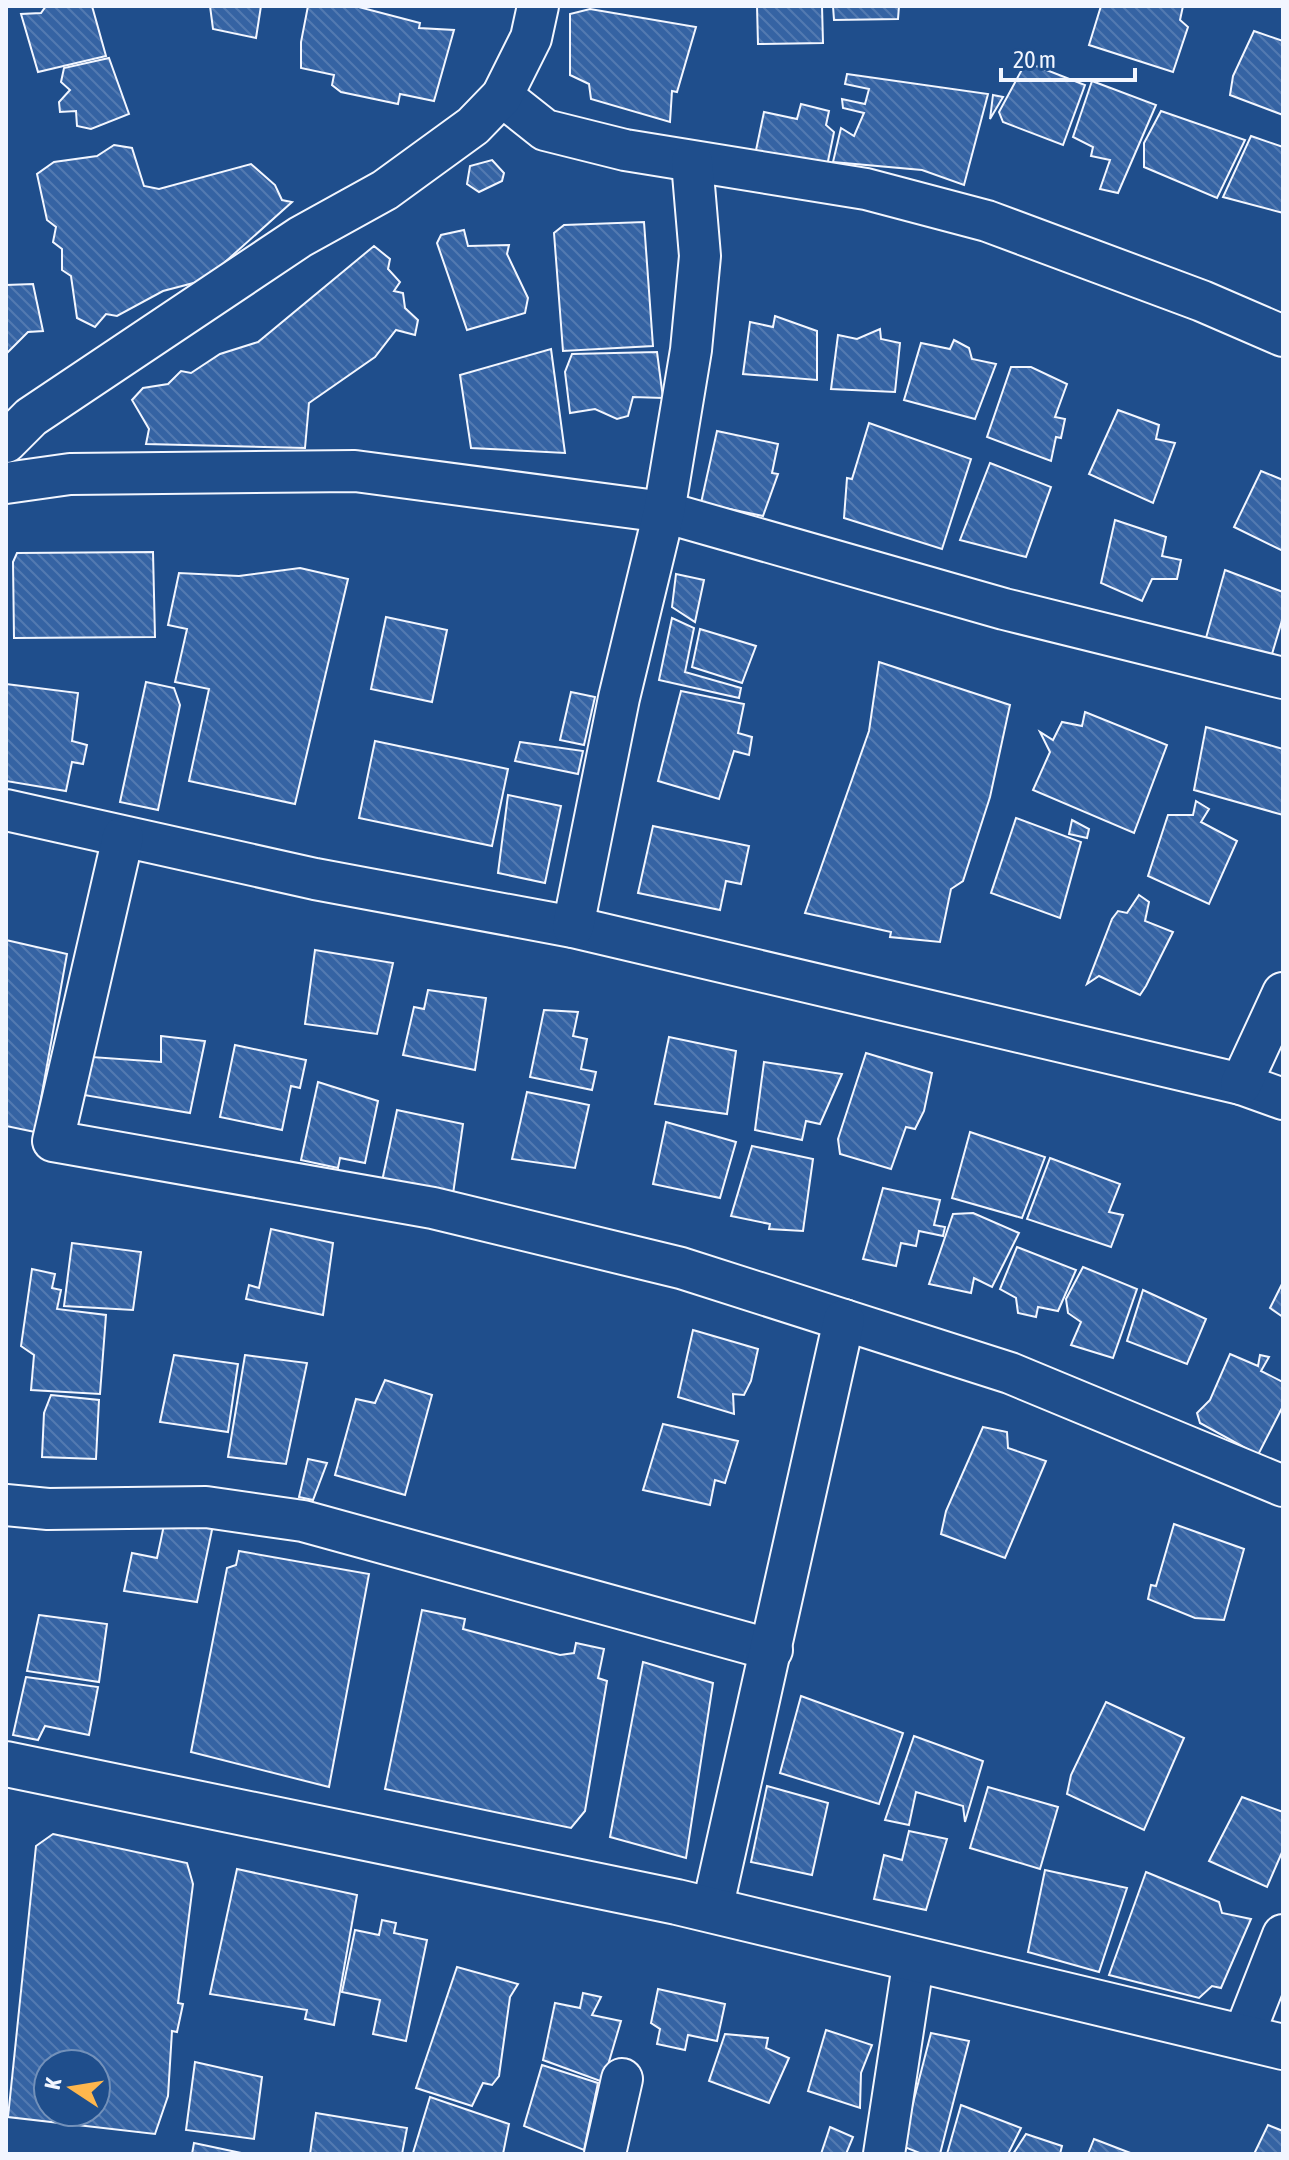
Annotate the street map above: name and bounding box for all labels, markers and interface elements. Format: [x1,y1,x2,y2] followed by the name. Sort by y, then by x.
[1001,32,1135,82] scale bar
[1013,46,1056,73] text: 20 m
[32,2048,112,2128] north arrow
[39,2076,66,2092] text: K

